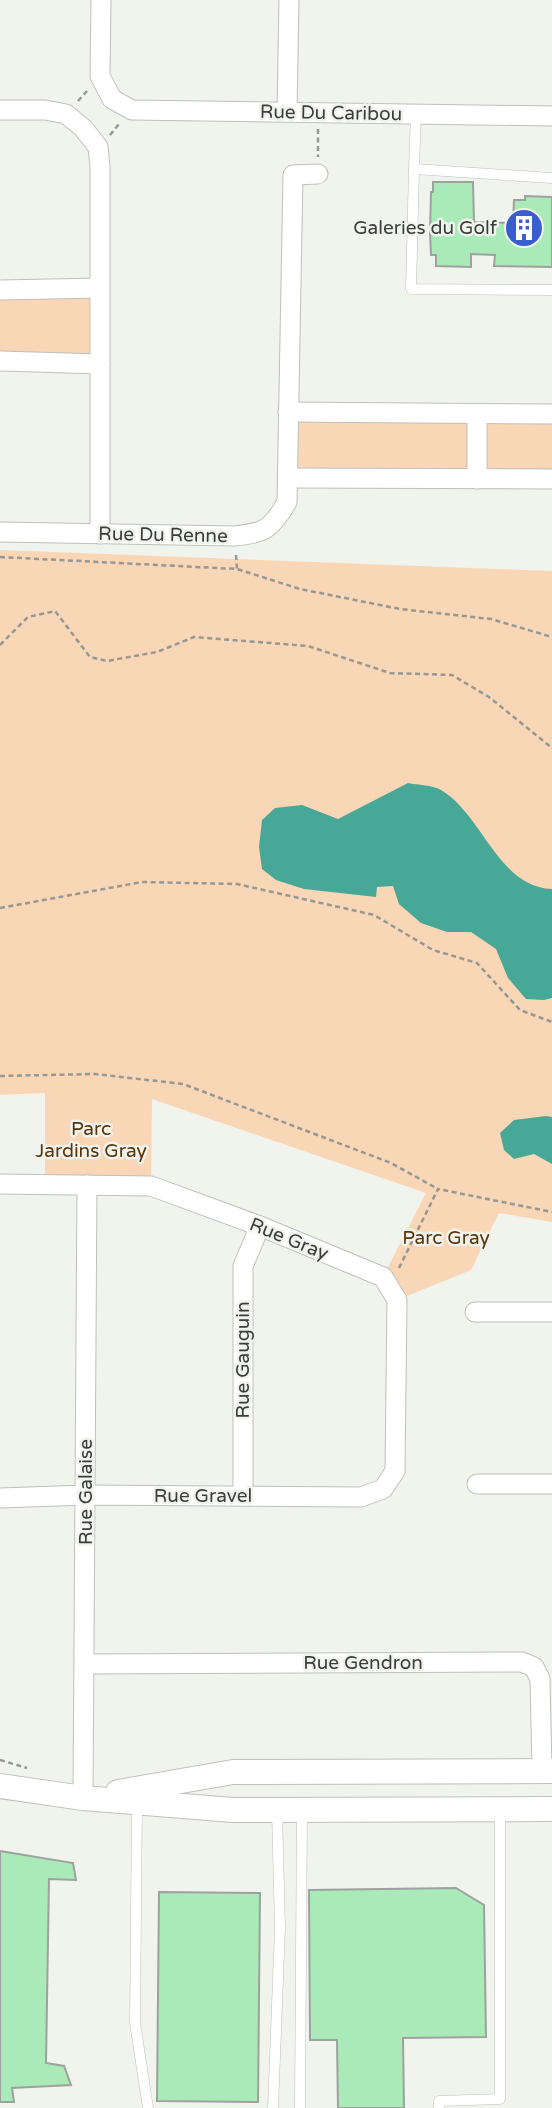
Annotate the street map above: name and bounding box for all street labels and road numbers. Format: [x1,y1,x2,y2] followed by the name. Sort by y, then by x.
[260,101,402,125] street label: Rue Du Caribou
[98,523,228,547] street label: Rue Du Renne
[246,1213,332,1265] street label: Rue Gray
[232,1301,254,1419] street label: Rue Gauguin
[75,1439,97,1545] street label: Rue Galaise
[154,1485,252,1507] street label: Rue Gravel
[303,1652,423,1674] street label: Rue Gendron

